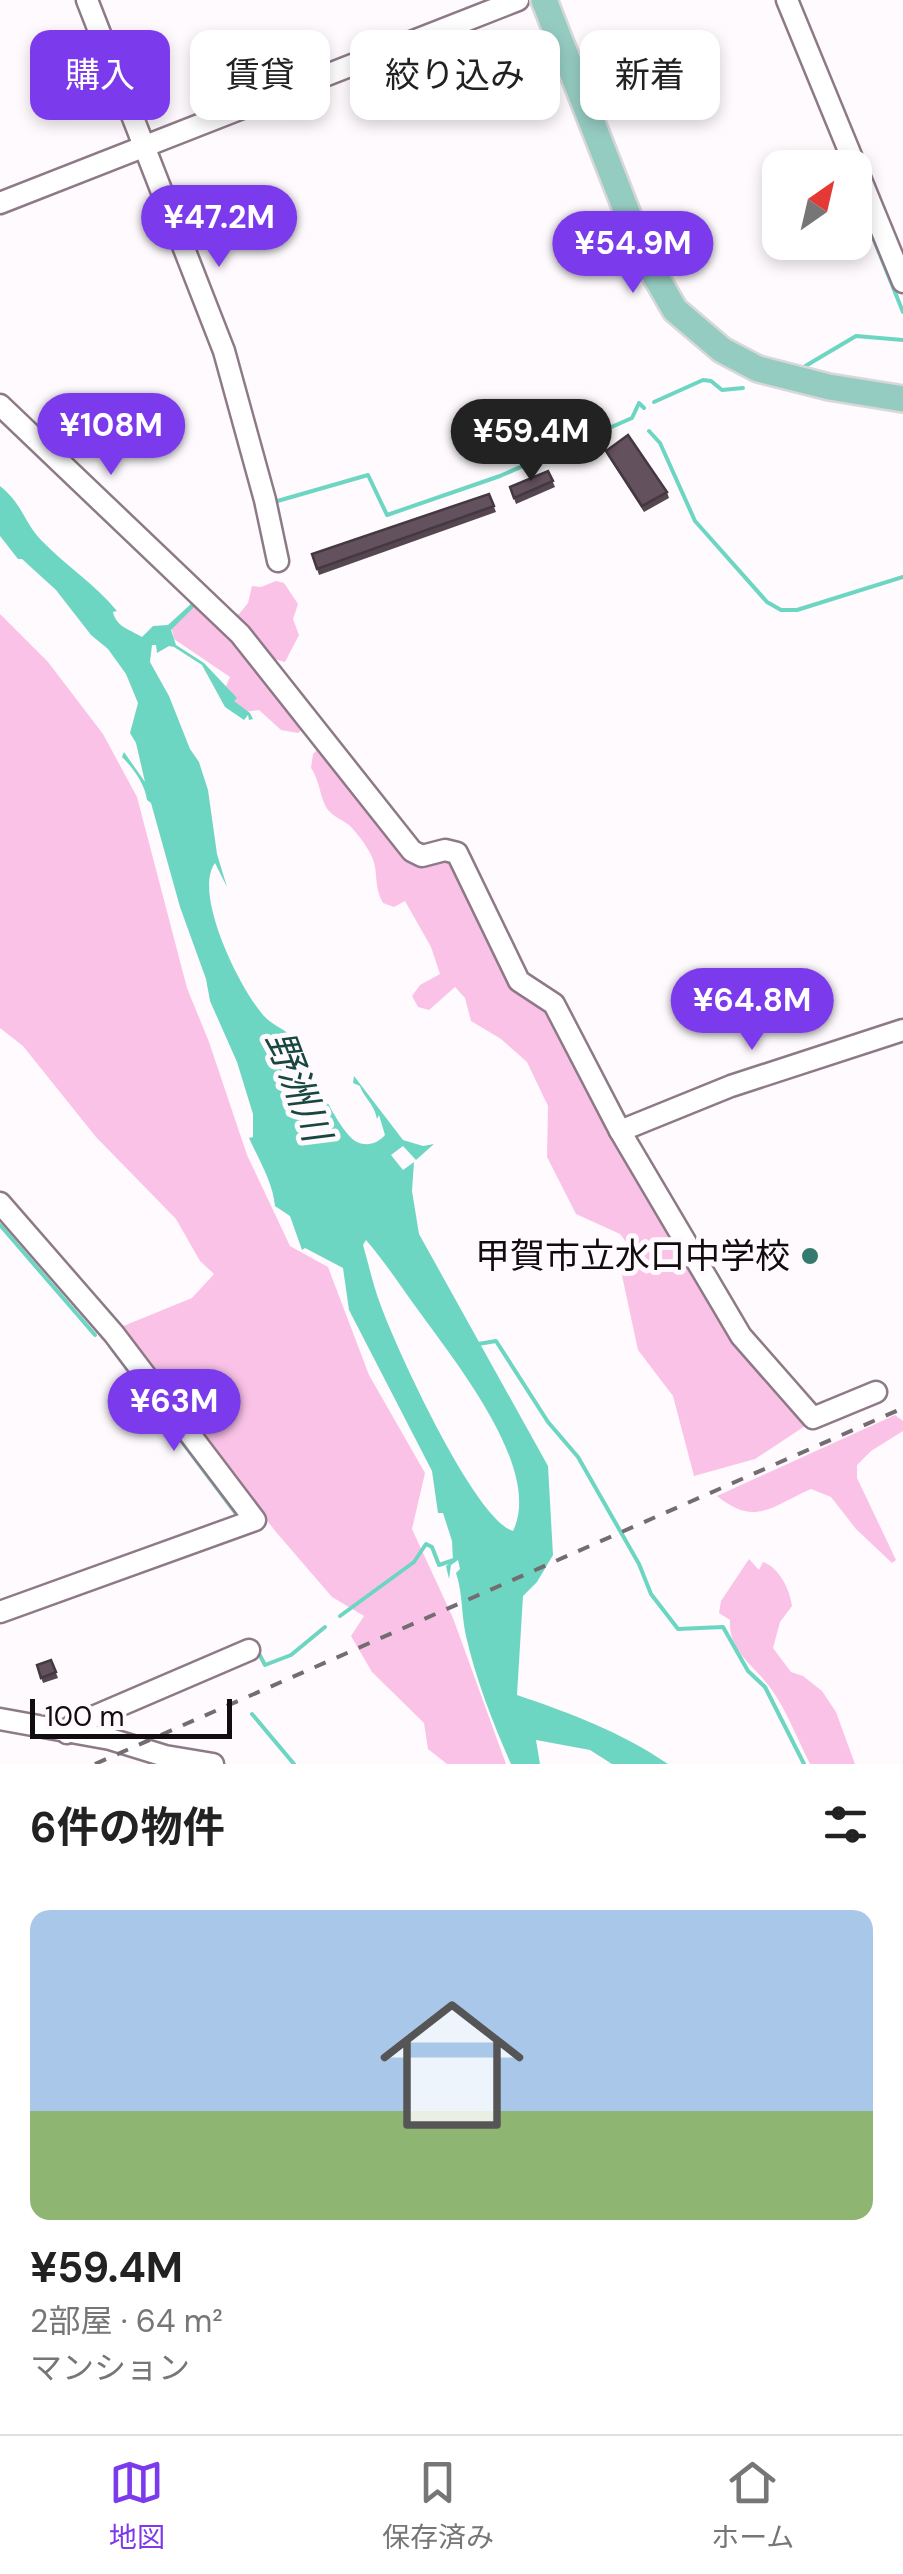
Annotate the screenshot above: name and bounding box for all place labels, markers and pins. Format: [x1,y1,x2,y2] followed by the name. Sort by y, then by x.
[138,185,300,270] pin: ¥47.2M
[552,211,714,296] pin: ¥54.9M
[41,393,181,478] pin: ¥108M
[450,399,612,484] pin: ¥59.4M
[671,968,833,1053] pin: ¥64.8M
[475,1233,790,1279] place label: 甲賀市立水口中学校
[799,1245,821,1267] marker: 甲賀市立水口中学校
[115,1369,233,1454] pin: ¥63M

